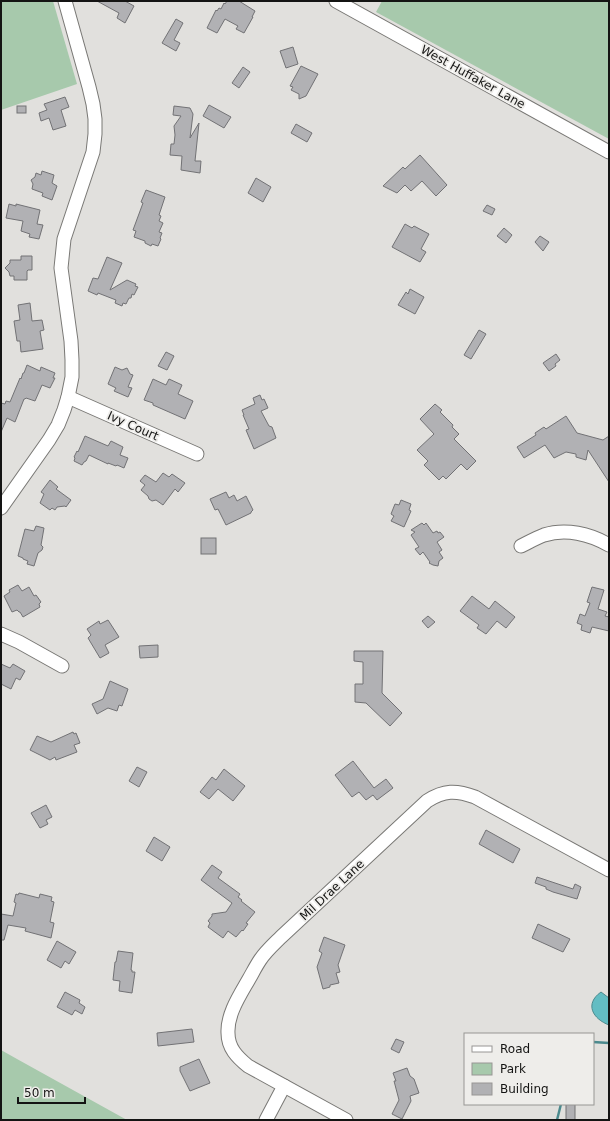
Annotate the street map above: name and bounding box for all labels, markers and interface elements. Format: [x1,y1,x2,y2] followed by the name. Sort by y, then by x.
[418,42,528,112] street label: West Huffaker Lane
[105,409,161,444] street label: Ivy Court
[297,857,367,923] street label: Mil Drae Lane
[464,1033,594,1105] legend
[500,1042,530,1056] text: Road
[500,1062,526,1076] text: Park
[18,1079,85,1105] scale bar
[500,1082,549,1096] text: Building
[24,1086,55,1100] text: 50 m

